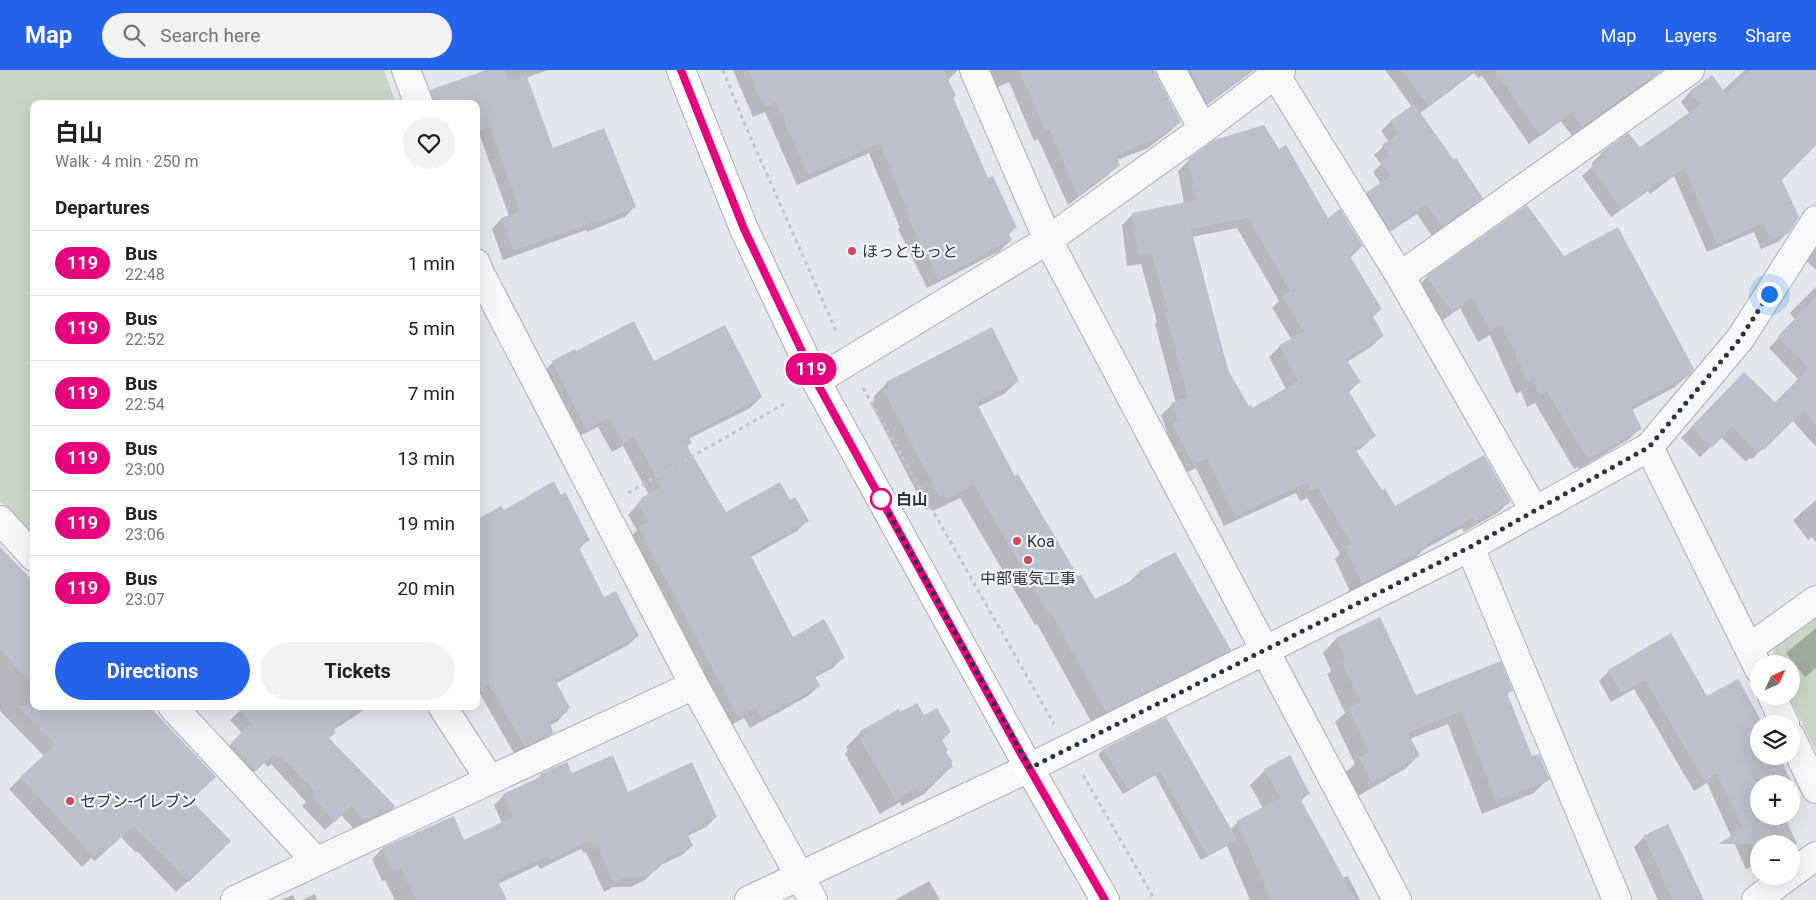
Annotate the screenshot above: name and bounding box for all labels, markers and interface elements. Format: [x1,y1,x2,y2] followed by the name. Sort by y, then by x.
[102,13,452,58] search box
[25,21,72,49] text: Map
[120,21,148,49] icon: search
[160,24,260,47] text: Search here
[1601,25,1636,46] text: Map
[1664,25,1717,46] text: Layers
[1745,25,1791,46] text: Share
[403,117,455,169] button: heart
[55,119,103,147] text: 白山
[55,152,199,171] text: Walk · 4 min · 250 m
[55,196,150,219] text: Departures
[125,242,158,265] text: Bus
[862,242,958,261] place label: ほっともっと
[846,245,858,257] marker: ほっともっと
[67,252,98,273] text: 119
[408,252,455,275] text: 1 min
[125,265,165,284] text: 22:48
[1757,282,1782,307] your location
[125,307,158,330] text: Bus
[67,317,98,338] text: 119
[408,317,455,340] text: 5 min
[125,330,165,349] text: 22:52
[782,353,840,385] line badge: 119
[796,358,826,379] text: 119
[125,372,158,395] text: Bus
[67,382,98,403] text: 119
[408,382,455,405] text: 7 min
[125,395,165,414] text: 22:54
[125,437,158,460] text: Bus
[67,447,98,468] text: 119
[397,447,455,470] text: 13 min
[125,460,165,479] text: 23:00
[870,488,892,510] marker: 白山
[896,490,928,509] place label: 白山
[125,502,158,525] text: Bus
[67,512,98,533] text: 119
[397,512,455,535] text: 19 min
[125,525,165,544] text: 23:06
[1027,532,1055,551] place label: Koa
[1011,535,1023,547] marker: Koa
[1022,554,1034,566] marker: 中部電気工事
[125,567,158,590] text: Bus
[980,569,1076,588] place label: 中部電気工事
[67,577,98,598] text: 119
[397,577,455,600] text: 20 min
[125,590,165,609] text: 23:07
[55,642,250,700] button: Directions
[260,642,455,700] button: Tickets
[1750,655,1800,705] north arrow
[1750,655,1800,885] map controls
[1750,715,1800,765] button: layers
[1750,775,1800,825] button: +
[80,792,196,811] place label: セブン-イレブン
[64,795,76,807] marker: セブン-イレブン
[1750,835,1800,885] button: −

